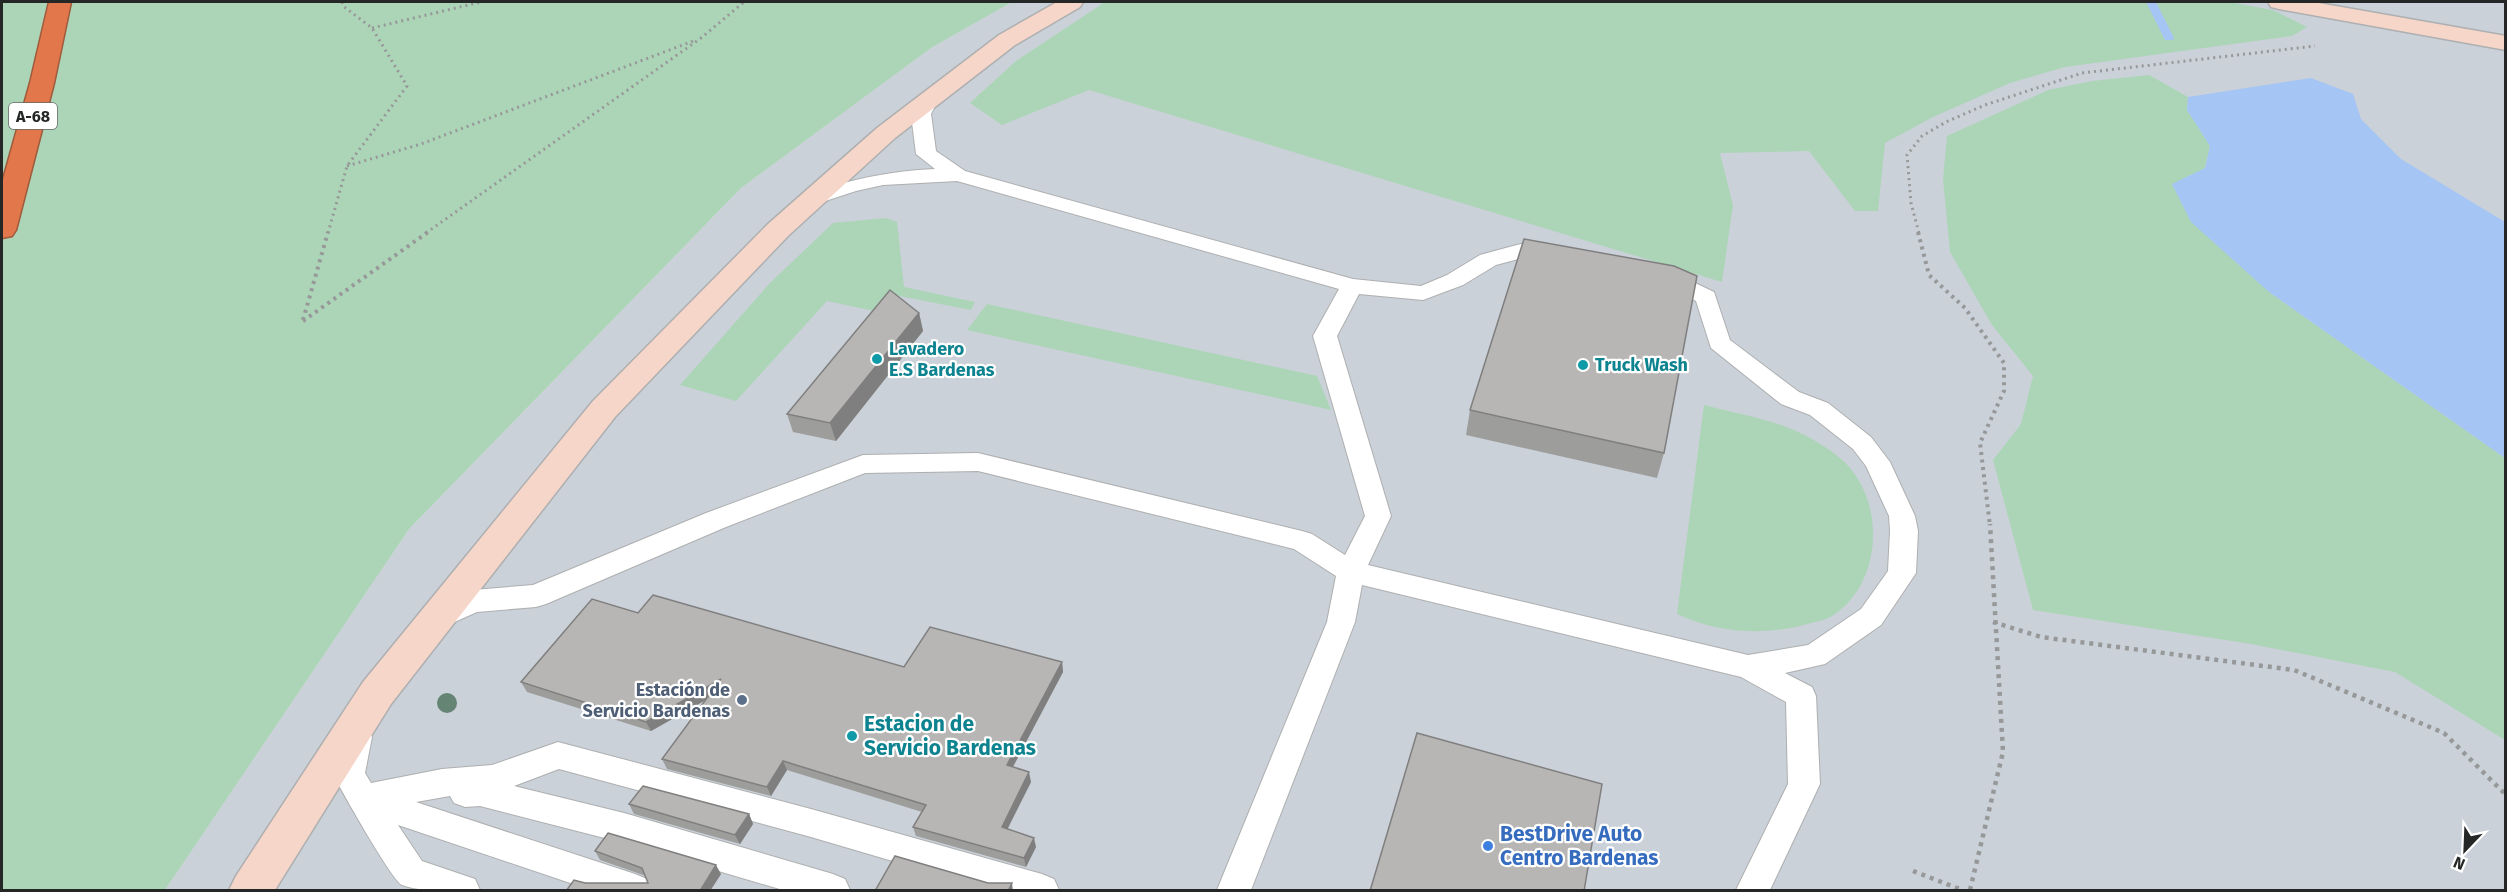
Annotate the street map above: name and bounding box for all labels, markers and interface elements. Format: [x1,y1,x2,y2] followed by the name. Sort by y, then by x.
[9,103,57,129] road number: A-68
[889,338,995,381] place label: Lavadero E.S Bardenas
[870,352,884,366] marker: Lavadero E.S Bardenas
[1595,354,1688,376] place label: Truck Wash
[1576,358,1590,372] marker: Truck Wash
[583,679,730,722] place label: Estación de Servicio Bardenas
[735,693,749,707] marker: Estación de Servicio Bardenas
[864,711,1036,761] place label: Estacion de Servicio Bardenas
[845,729,859,743] marker: Estacion de Servicio Bardenas
[2435,820,2495,880] north arrow
[1500,821,1659,871] place label: BestDrive Auto Centro Bardenas
[1481,839,1495,853] marker: BestDrive Auto Centro Bardenas
[2451,853,2468,874] text: N

